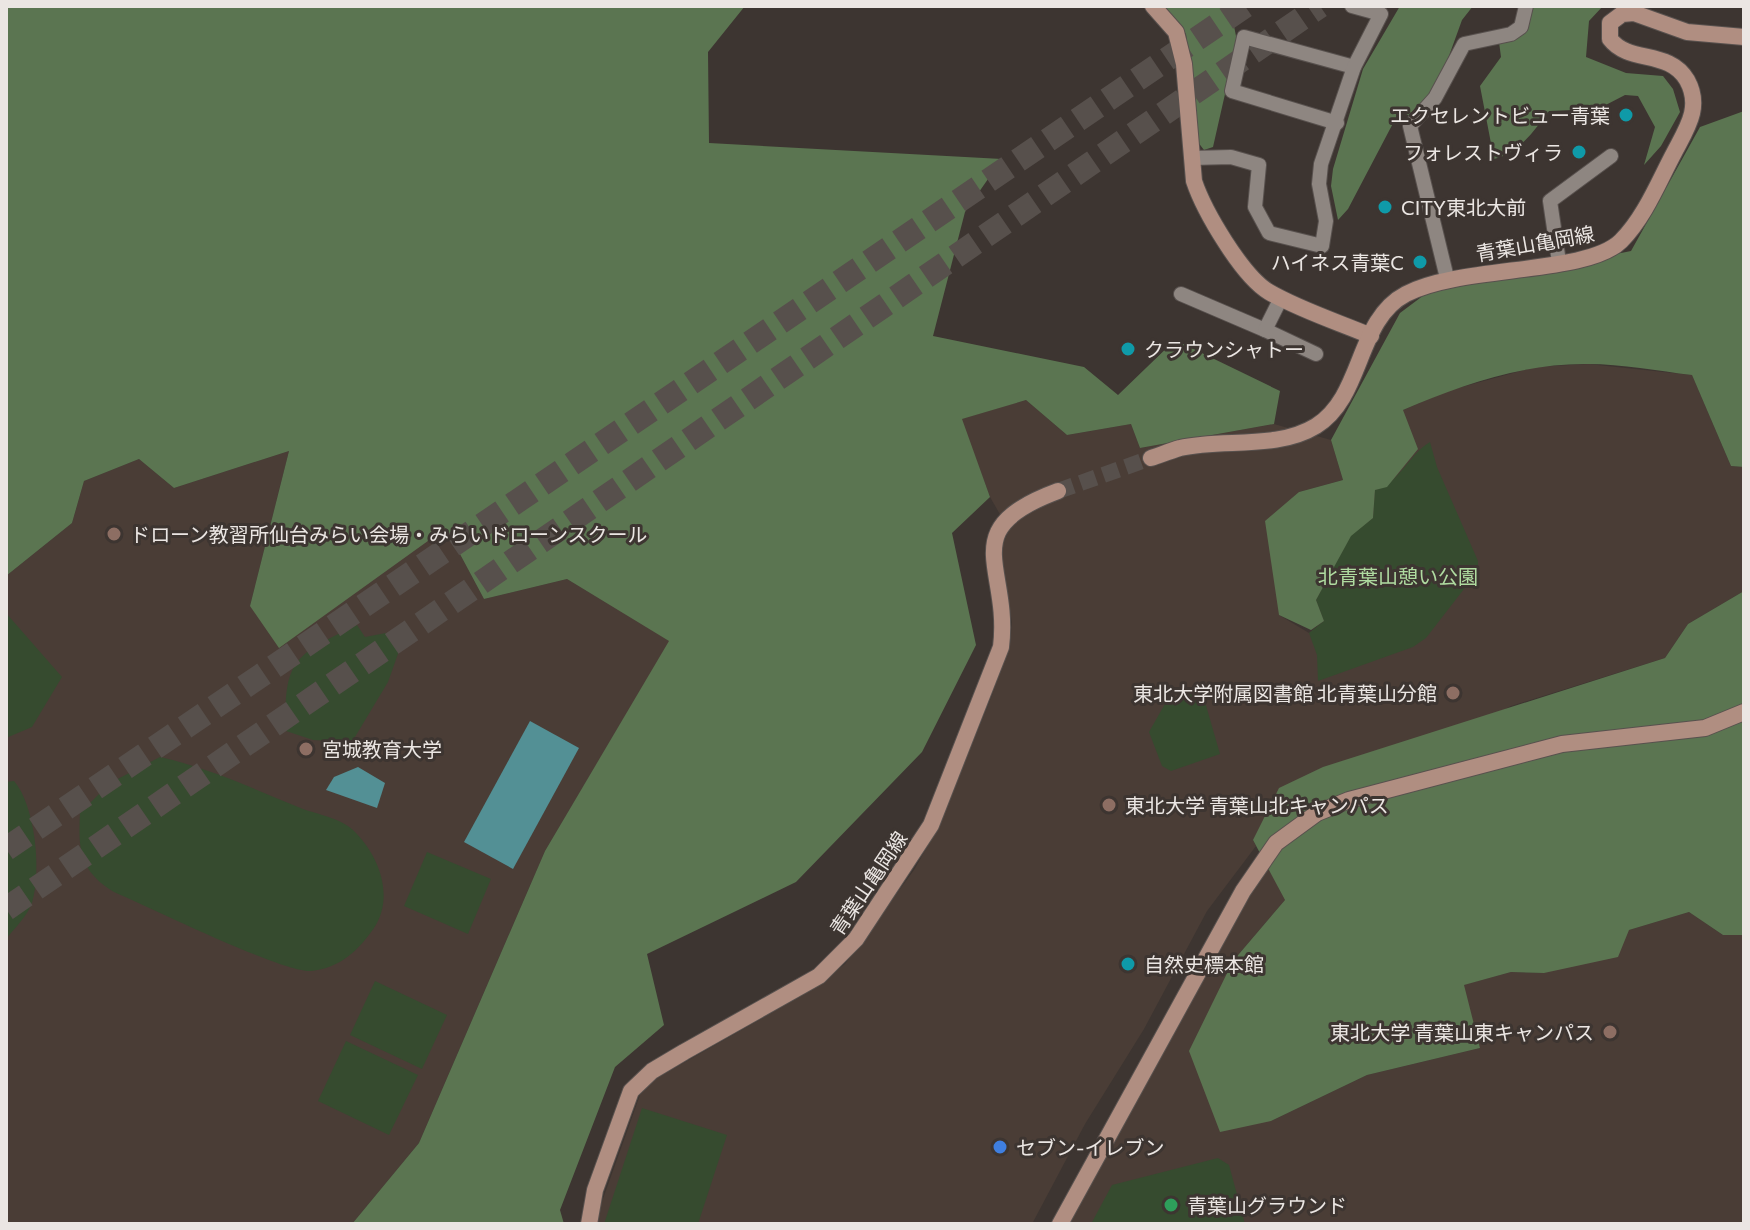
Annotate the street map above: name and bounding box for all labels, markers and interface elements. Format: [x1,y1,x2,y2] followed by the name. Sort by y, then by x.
[1390,103,1610,127] place label: エクセレントビュー青葉
[1617,106,1635,124] marker: エクセレントビュー青葉
[1403,140,1563,164] place label: フォレストヴィラ
[1570,143,1588,161] marker: フォレストヴィラ
[1401,195,1526,219] place label: CITY東北大前
[1376,198,1394,216] marker: CITY東北大前
[1474,221,1596,265] street label: 青葉山亀岡線
[1271,250,1404,274] place label: ハイネス青葉C
[1411,253,1429,271] marker: ハイネス青葉C
[1144,337,1304,361] place label: クラウンシャトー
[1119,340,1137,358] marker: クラウンシャトー
[130,522,648,546] place label: ドローン教習所仙台みらい会場・みらいドローンスクール
[105,525,123,543] marker: ドローン教習所仙台みらい会場・みらいドローンスクール
[1318,564,1478,588] park label: 北青葉山憩い公園
[1133,681,1437,705] place label: 東北大学附属図書館 北青葉山分館
[1444,684,1462,702] marker: 東北大学附属図書館 北青葉山分館
[322,737,442,761] place label: 宮城教育大学
[297,740,315,758] marker: 宮城教育大学
[1125,793,1389,817] place label: 東北大学 青葉山北キャンパス
[1100,796,1118,814] marker: 東北大学 青葉山北キャンパス
[824,827,912,939] street label: 青葉山亀岡線
[1144,952,1264,976] place label: 自然史標本館
[1119,955,1137,973] marker: 自然史標本館
[1330,1020,1594,1044] place label: 東北大学 青葉山東キャンパス
[1601,1023,1619,1041] marker: 東北大学 青葉山東キャンパス
[1016,1135,1164,1159] place label: セブン-イレブン
[991,1138,1009,1156] marker: セブン-イレブン
[1187,1193,1347,1217] place label: 青葉山グラウンド
[1162,1196,1180,1214] marker: 青葉山グラウンド

